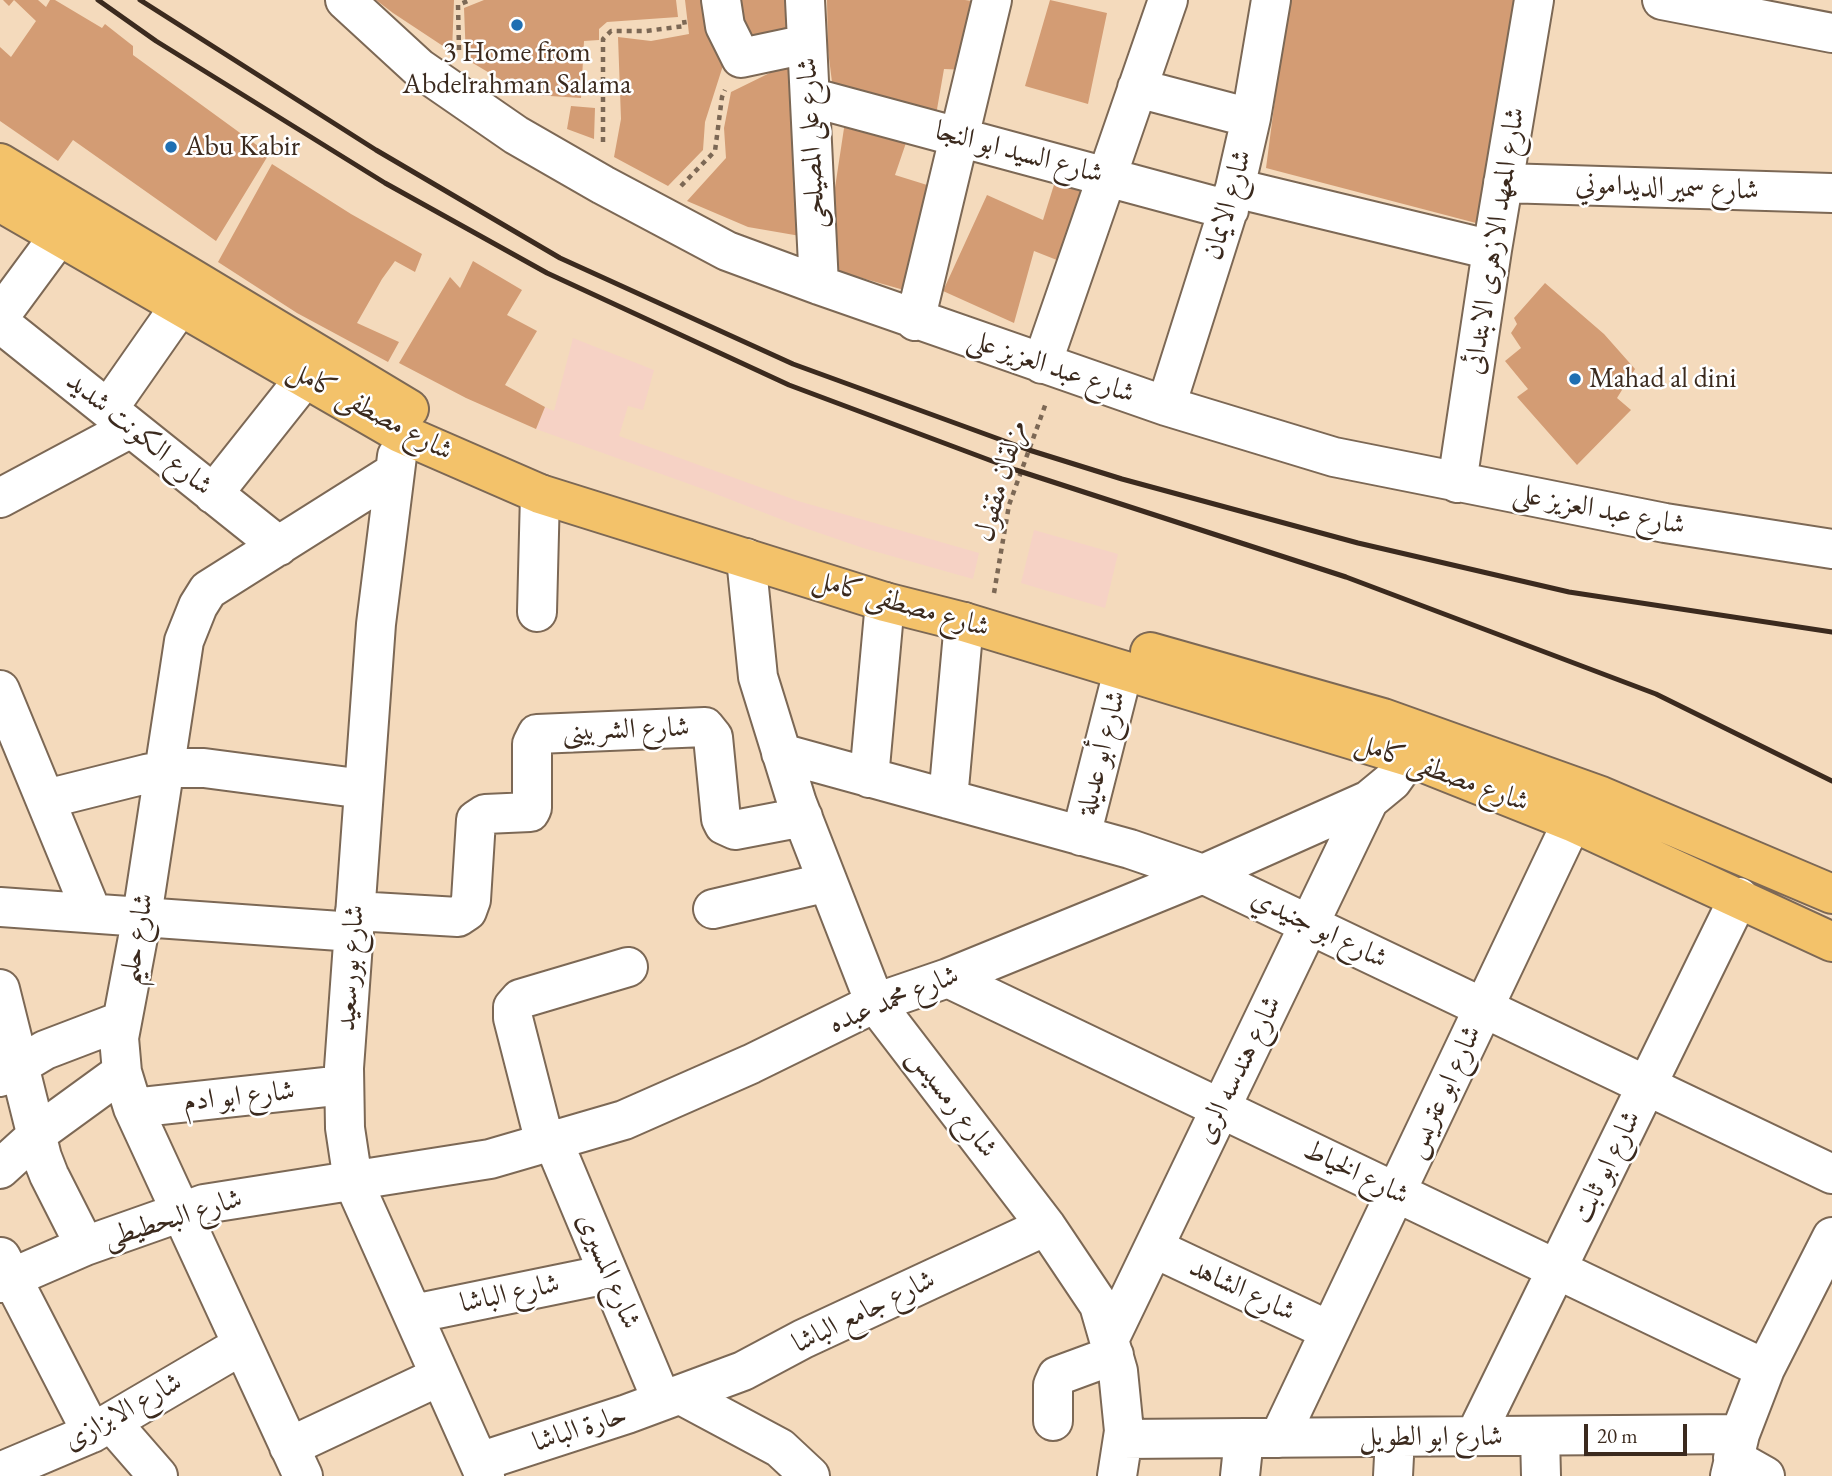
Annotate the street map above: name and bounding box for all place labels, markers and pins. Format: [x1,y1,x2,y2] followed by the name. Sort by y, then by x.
[509,17,525,33] marker: 3 Home from Abdelrahman Salama
[403,36,631,102] place label: 3 Home from Abdelrahman Salama
[185,130,300,164] place label: Abu Kabir
[163,139,179,155] marker: Abu Kabir
[1589,362,1736,396] place label: Mahad al dini
[1567,371,1583,387] marker: Mahad al dini

